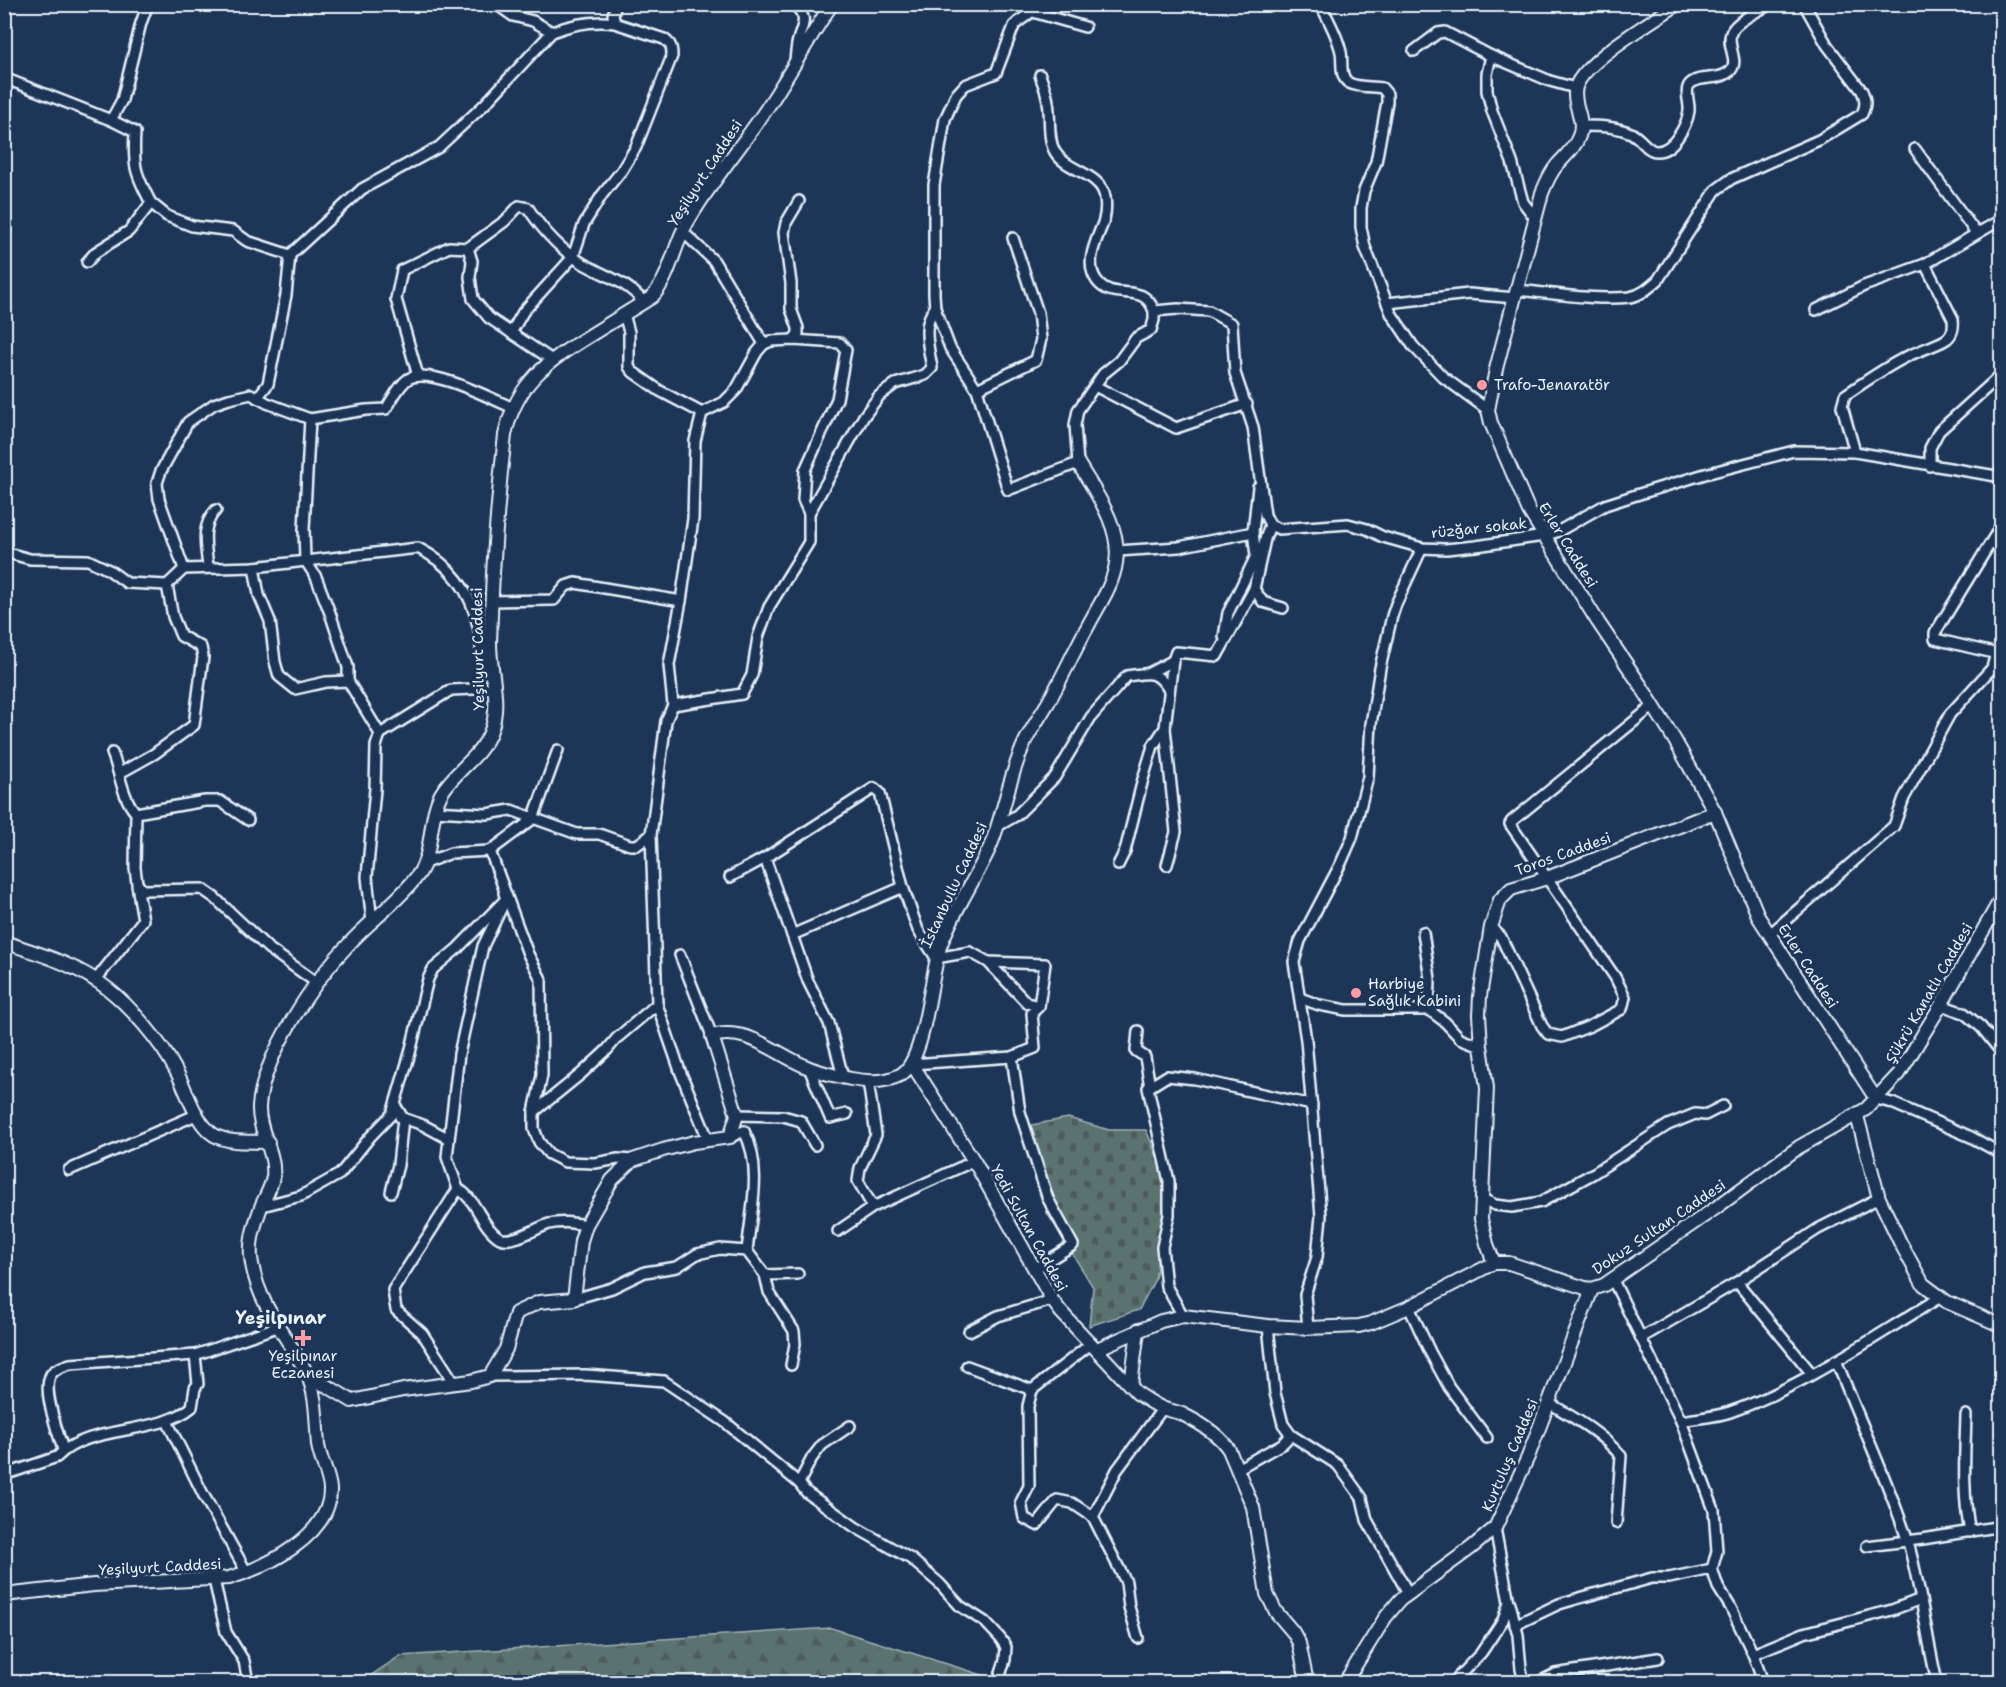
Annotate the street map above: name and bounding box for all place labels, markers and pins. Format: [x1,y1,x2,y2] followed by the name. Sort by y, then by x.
[1494,375,1610,395] place label: Trafo-Jenaratör
[1475,378,1489,392] marker: Trafo-Jenaratör
[1368,974,1461,1011] place label: Harbiye Sağlık Kabini
[1349,986,1363,1000] marker: Harbiye Sağlık Kabini
[296,1331,310,1345] marker: Yeşilpınar Eczanesi
[268,1346,338,1383] place label: Yeşilpınar Eczanesi

